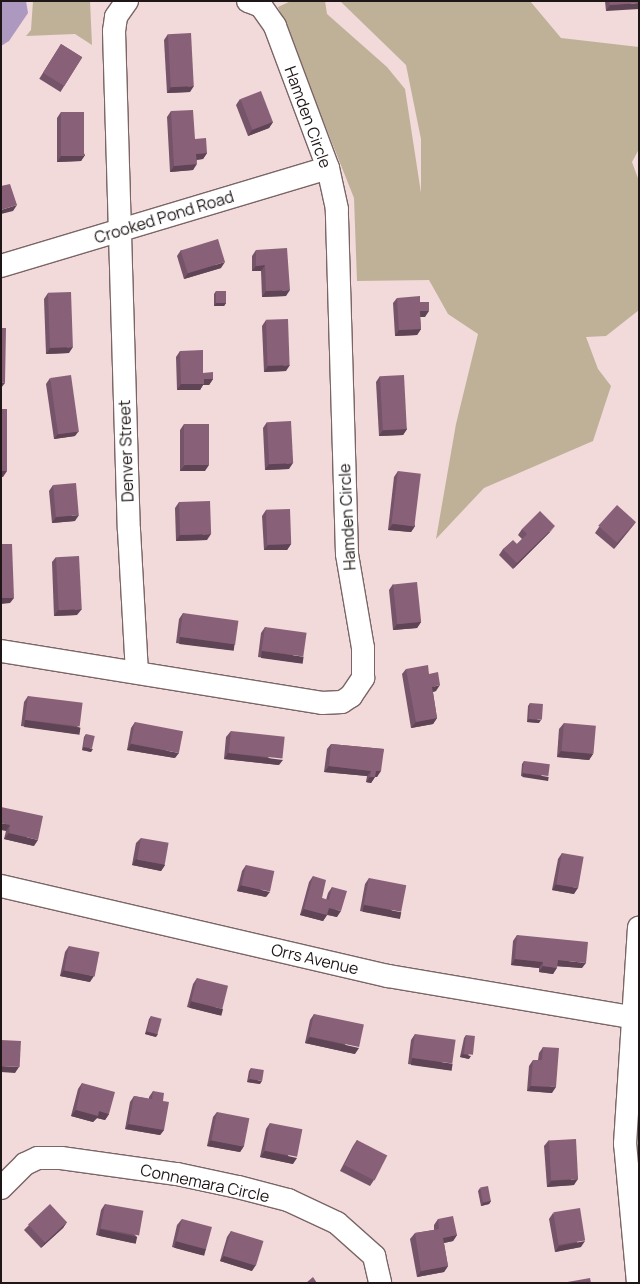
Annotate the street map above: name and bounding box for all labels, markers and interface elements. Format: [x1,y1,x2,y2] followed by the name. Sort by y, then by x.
[281,63,335,171] street label: Hamden Circle
[92,187,236,247] street label: Crooked Pond Road
[115,399,137,503] street label: Denver Street
[335,463,359,571] street label: Hamden Circle
[269,940,361,978] street label: Orrs Avenue
[139,1160,271,1206] street label: Connemara Circle

